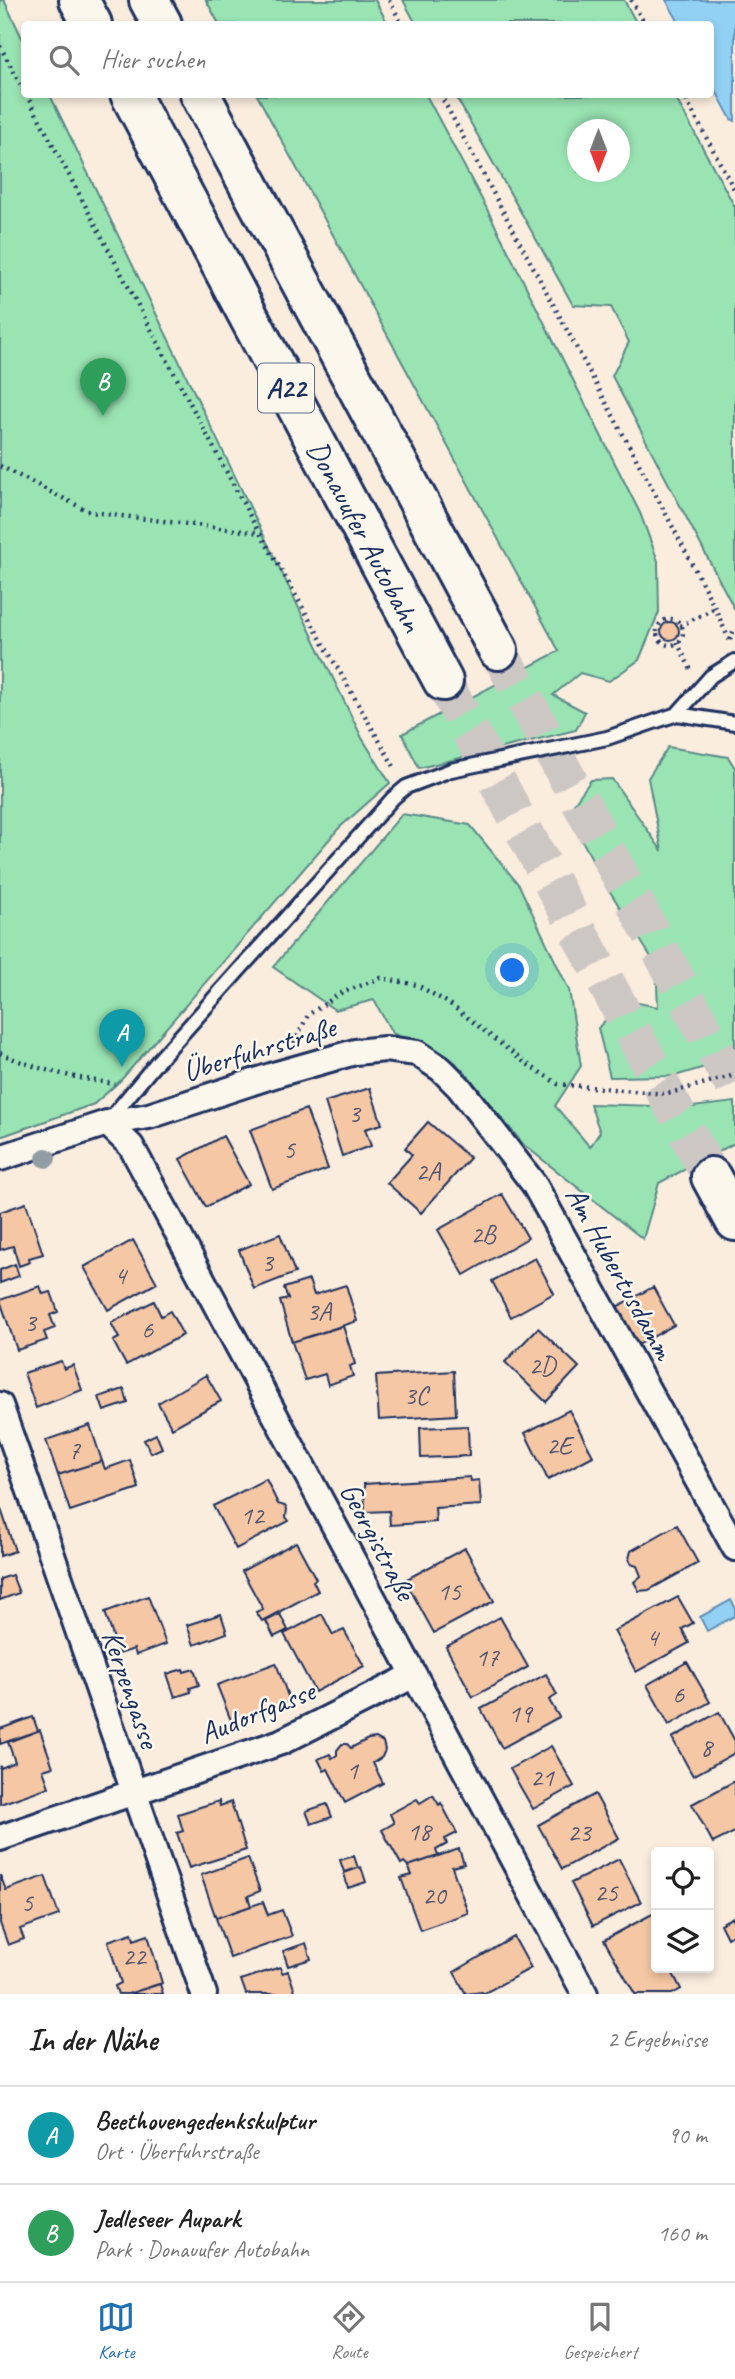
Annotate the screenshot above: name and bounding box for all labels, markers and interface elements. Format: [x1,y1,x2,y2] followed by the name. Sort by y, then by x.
[21,21,714,98] search box
[45,41,83,79] icon: search
[101,43,205,76] text: Hier suchen
[567,119,630,182] north arrow
[80,358,126,416] pin: B
[258,364,314,412] road number: A22
[299,434,432,640] street label: Donauufer Autobahn
[495,953,529,987] your location
[178,1007,342,1090] street label: Überfuhrstraße
[99,1009,145,1067] pin: A
[348,1097,362,1130] house number: 3
[283,1133,296,1166] house number: 5
[416,1155,442,1188] house number: 2A
[557,1180,684,1368] street label: Am Hubertusdamm
[470,1218,497,1251] house number: 2B
[261,1246,275,1279] house number: 3
[114,1259,128,1292] house number: 4
[307,1295,333,1328] house number: 3A
[24,1306,38,1339] house number: 3
[141,1313,154,1346] house number: 6
[529,1349,557,1382] house number: 2D
[404,1379,431,1412] house number: 3C
[546,1429,575,1462] house number: 2E
[68,1434,81,1467] house number: 7
[331,1476,426,1608] street label: Georgistraße
[240,1499,266,1532] house number: 12
[437,1575,462,1608] house number: 15
[646,1621,660,1654] house number: 4
[93,1625,170,1755] street label: Kerpengasse
[475,1641,500,1674] house number: 17
[194,1671,322,1752] street label: Audorfgasse
[672,1678,685,1711] house number: 6
[508,1697,534,1730] house number: 19
[700,1731,714,1764] house number: 8
[346,1754,359,1787] house number: 1
[530,1761,555,1794] house number: 21
[407,1815,433,1848] house number: 18
[567,1816,593,1849] house number: 23
[651,1847,714,1973] map controls
[651,1847,714,1910] button: locate
[594,1876,619,1909] house number: 25
[422,1879,448,1912] house number: 20
[21,1886,34,1919] house number: 5
[651,1910,714,1973] button: layers
[122,1940,148,1973] house number: 22
[28,2021,157,2059] text: In der Nähe
[607,2025,707,2054] text: 2 Ergebnisse
[95,2104,315,2137] text: Beethovengedenkskulptur
[45,2121,57,2150] text: A
[668,2121,707,2150] text: 90 m
[95,2137,259,2166] text: Ort · Überfuhrstraße
[95,2202,240,2235] text: Jedleseer Aupark
[45,2219,57,2248] text: B
[658,2219,707,2248] text: 160 m
[95,2235,309,2264] text: Park · Donauufer Autobahn
[97,2298,135,2364] tab: Karte
[330,2298,368,2364] tab: Route
[563,2298,637,2364] tab: Gespeichert

